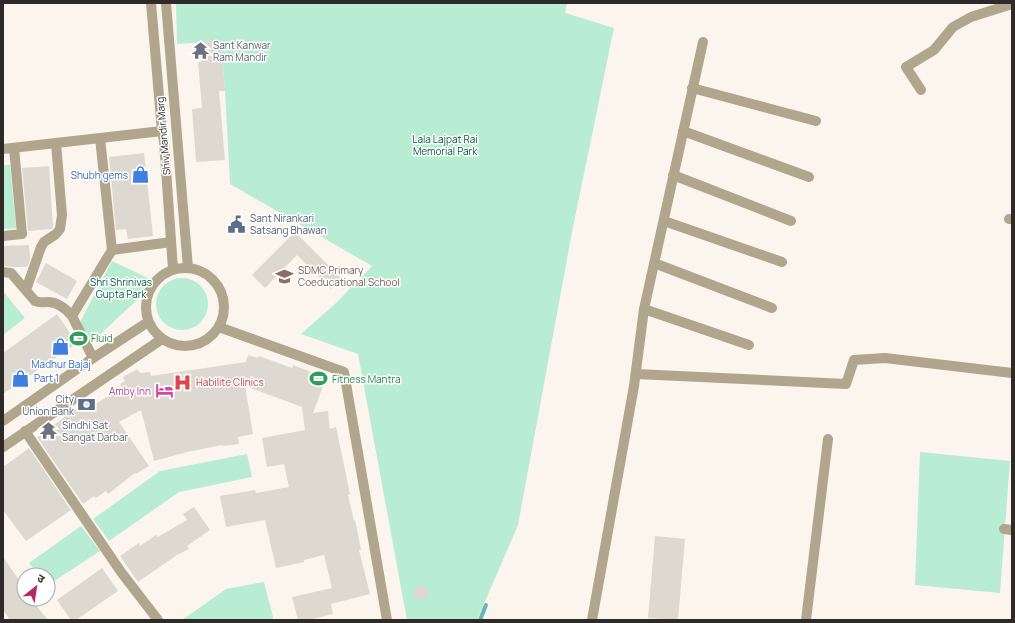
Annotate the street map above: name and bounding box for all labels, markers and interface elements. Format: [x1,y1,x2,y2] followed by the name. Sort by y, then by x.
[213,38,271,64] place label: Sant Kanwar Ram Mandir
[190,41,210,61] temple icon: Sant Kanwar Ram Mandir
[153,96,173,176] street label: Shiv Mandir Marg
[412,132,478,158] park label: Lala Lajpat Rai Memorial Park
[131,165,151,185] shop icon: Shubh gems
[71,168,128,182] place label: Shubh gems
[250,211,327,237] place label: Sant Nirankari Satsang Bhawan
[227,214,247,234] public building icon: Sant Nirankari Satsang Bhawan
[298,263,400,289] place label: SDMC Primary Coeducational School
[275,266,295,286] school or university icon: SDMC Primary Coeducational School
[90,275,152,301] park label: Shri Shrinivas Gupta Park
[68,328,88,348] sports icon: Fluid
[91,331,113,345] place label: Fluid
[51,337,71,357] shop icon: Madhur Bajaj
[31,357,91,371] place label: Madhur Bajaj
[11,368,31,388] shop icon: Part 1
[309,369,329,389] sports icon: Fitness Mantra
[34,371,59,385] place label: Part 1
[173,372,193,392] hospital icon: Habilite Clinics
[332,372,401,386] place label: Fitness Mantra
[196,375,264,389] place label: Habilite Clinics
[154,381,174,401] hotel icon: Amby Inn
[109,384,151,398] place label: Amby Inn
[22,392,75,418] place label: City Union Bank
[77,395,97,415] bank icon: City Union Bank
[62,418,128,444] place label: Sindhi Sat Sangat Darbar
[39,421,59,441] temple icon: Sindhi Sat Sangat Darbar
[16,567,56,607] north arrow
[35,570,48,586] text: उ

